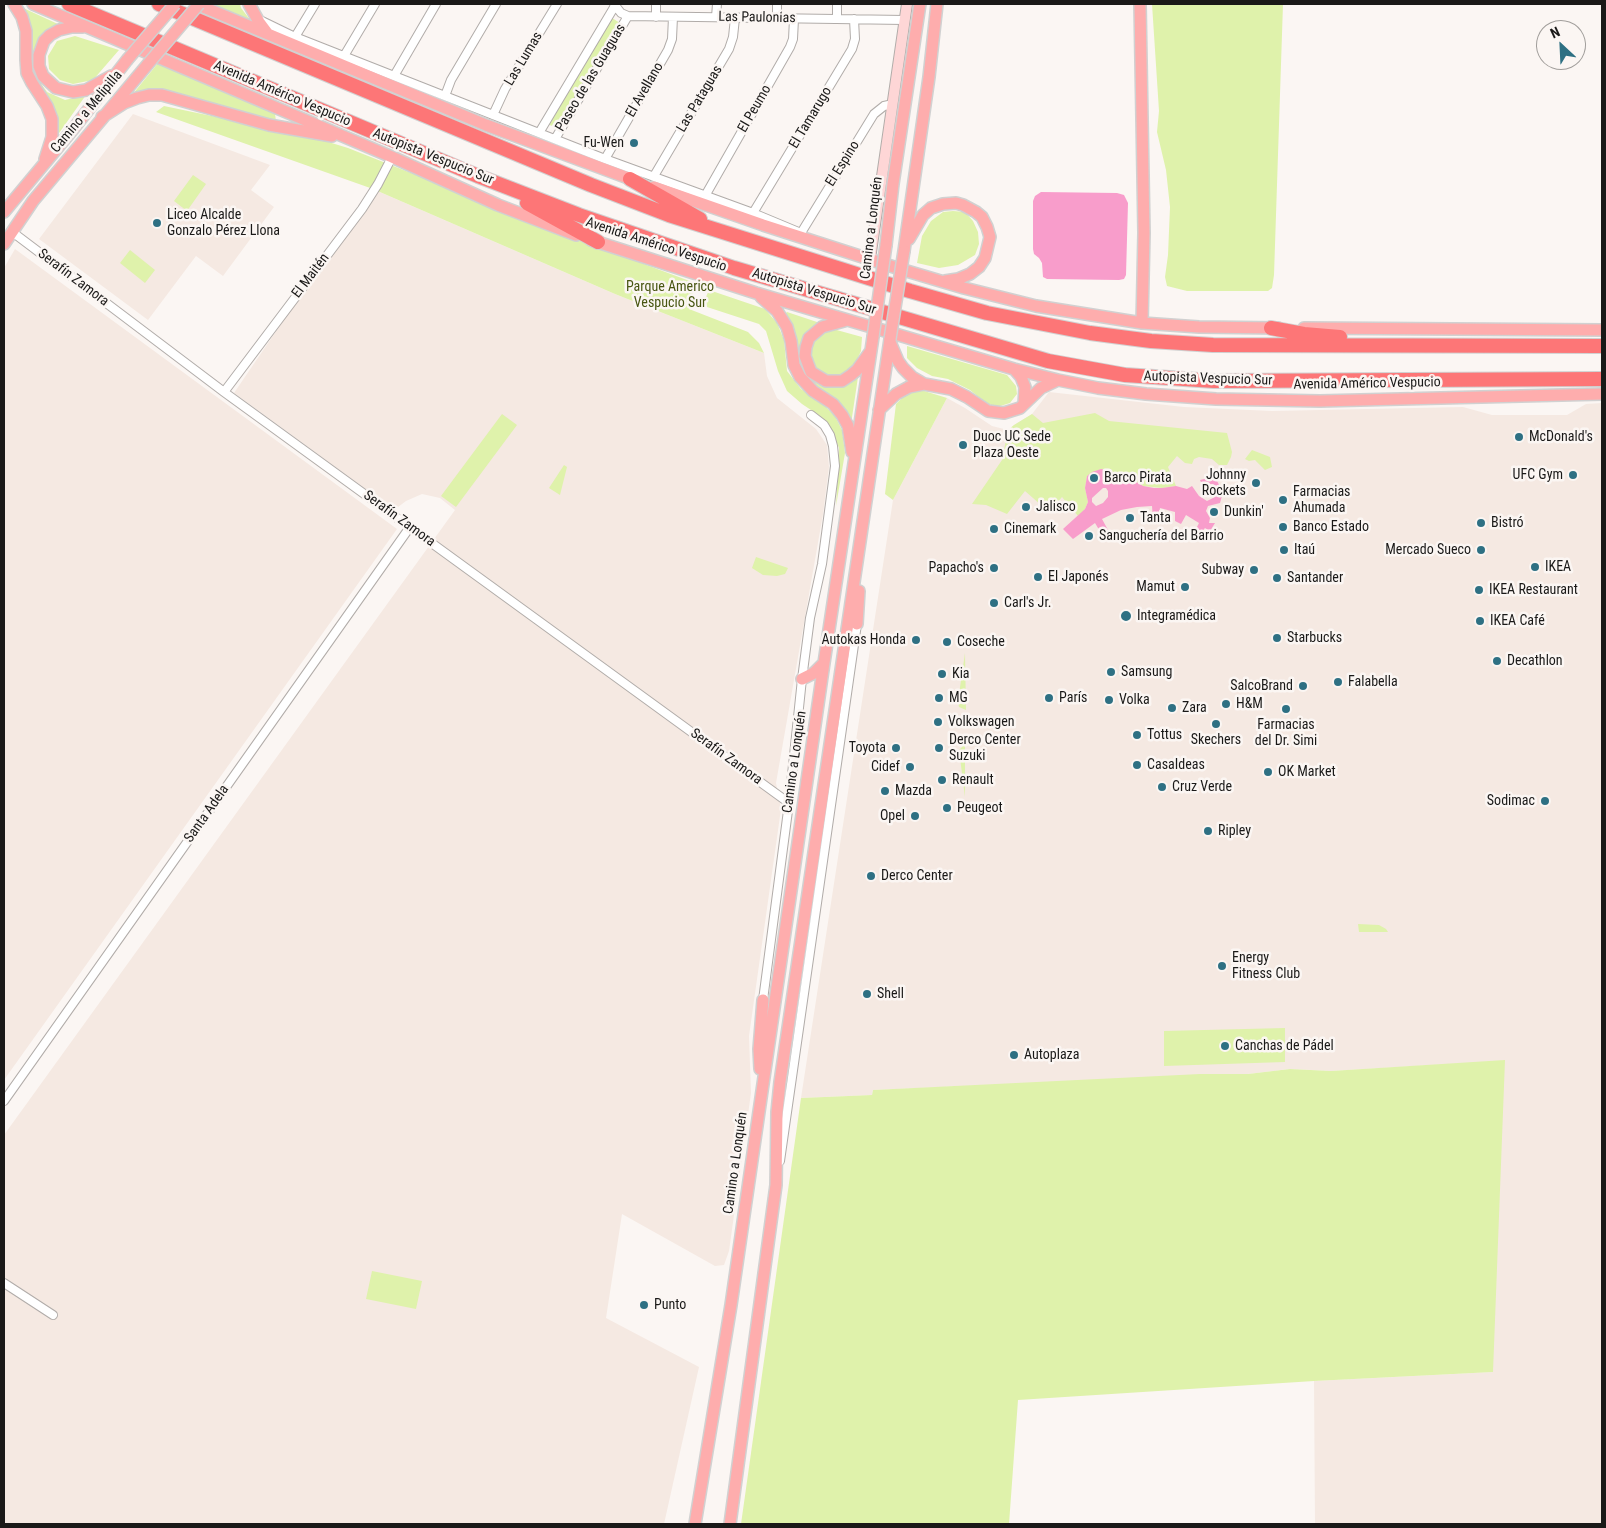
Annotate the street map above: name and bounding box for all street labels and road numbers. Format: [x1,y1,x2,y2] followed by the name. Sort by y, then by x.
[718,9,796,27] street label: Las Paulonias
[552,21,630,135] street label: Paseo de las Guaguas
[501,29,547,89] street label: Las Lumas
[211,57,353,131] street label: Avenida Américo Vespucio
[623,60,667,120] street label: El Avellano
[673,63,727,135] street label: Las Pataguas
[48,67,126,157] street label: Camino a Melipilla
[735,82,775,136] street label: El Peumo
[786,84,836,152] street label: El Tamarugo
[370,125,496,189] street label: Autopista Vespucio Sur
[822,138,864,190] street label: El Espino
[857,176,887,280] street label: Camino a Lonquén
[583,214,729,276] street label: Avenida Américo Vespucio
[34,246,112,310] street label: Serafín Zamora
[289,250,333,302] street label: El Maitén
[750,265,878,319] street label: Autopista Vespucio Sur
[1143,368,1273,390] street label: Autopista Vespucio Sur
[1293,374,1441,394] street label: Avenida Américo Vespucio
[360,487,438,551] street label: Serafín Zamora
[780,710,810,814] street label: Camino a Lonquén
[687,725,765,789] street label: Serafín Zamora
[181,782,233,846] street label: Santa Adela
[721,1111,751,1215] street label: Camino a Lonquén

